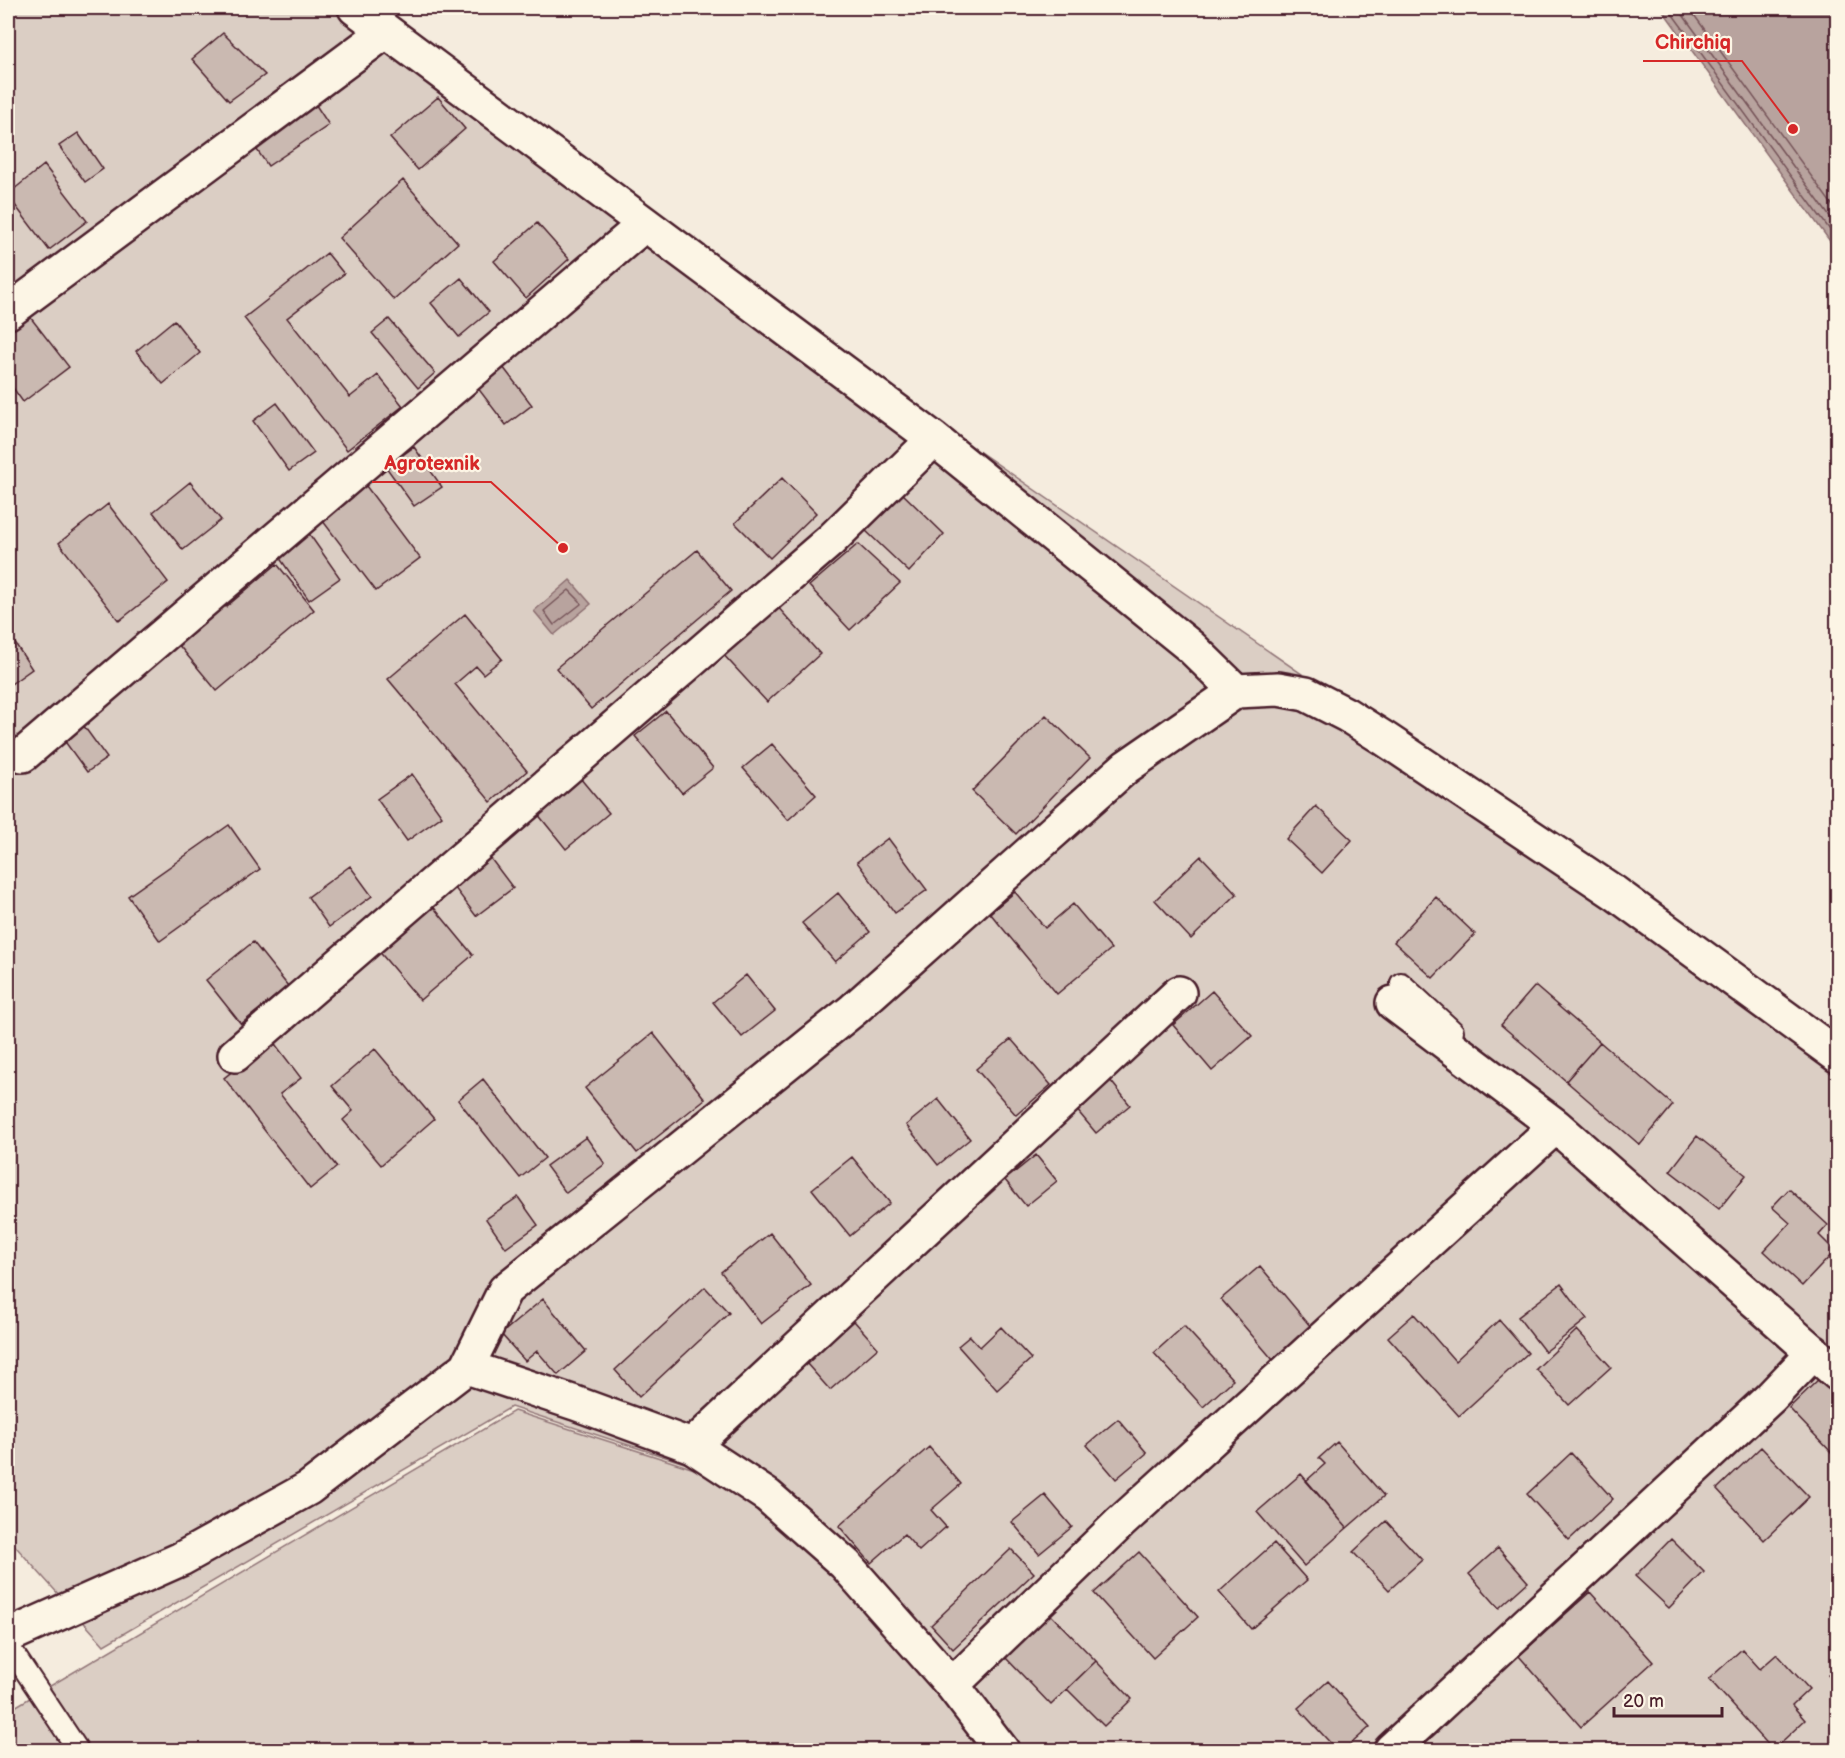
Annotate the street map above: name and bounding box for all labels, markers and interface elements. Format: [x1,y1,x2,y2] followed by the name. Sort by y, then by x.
[1643,23,1742,61] callout: Chirchiq
[1655,31,1731,55] text: Chirchiq
[372,444,491,482] callout: Agrotexnik
[383,452,480,476] text: Agrotexnik
[1614,1680,1722,1718] scale bar
[1623,1691,1664,1712] text: 20 m

